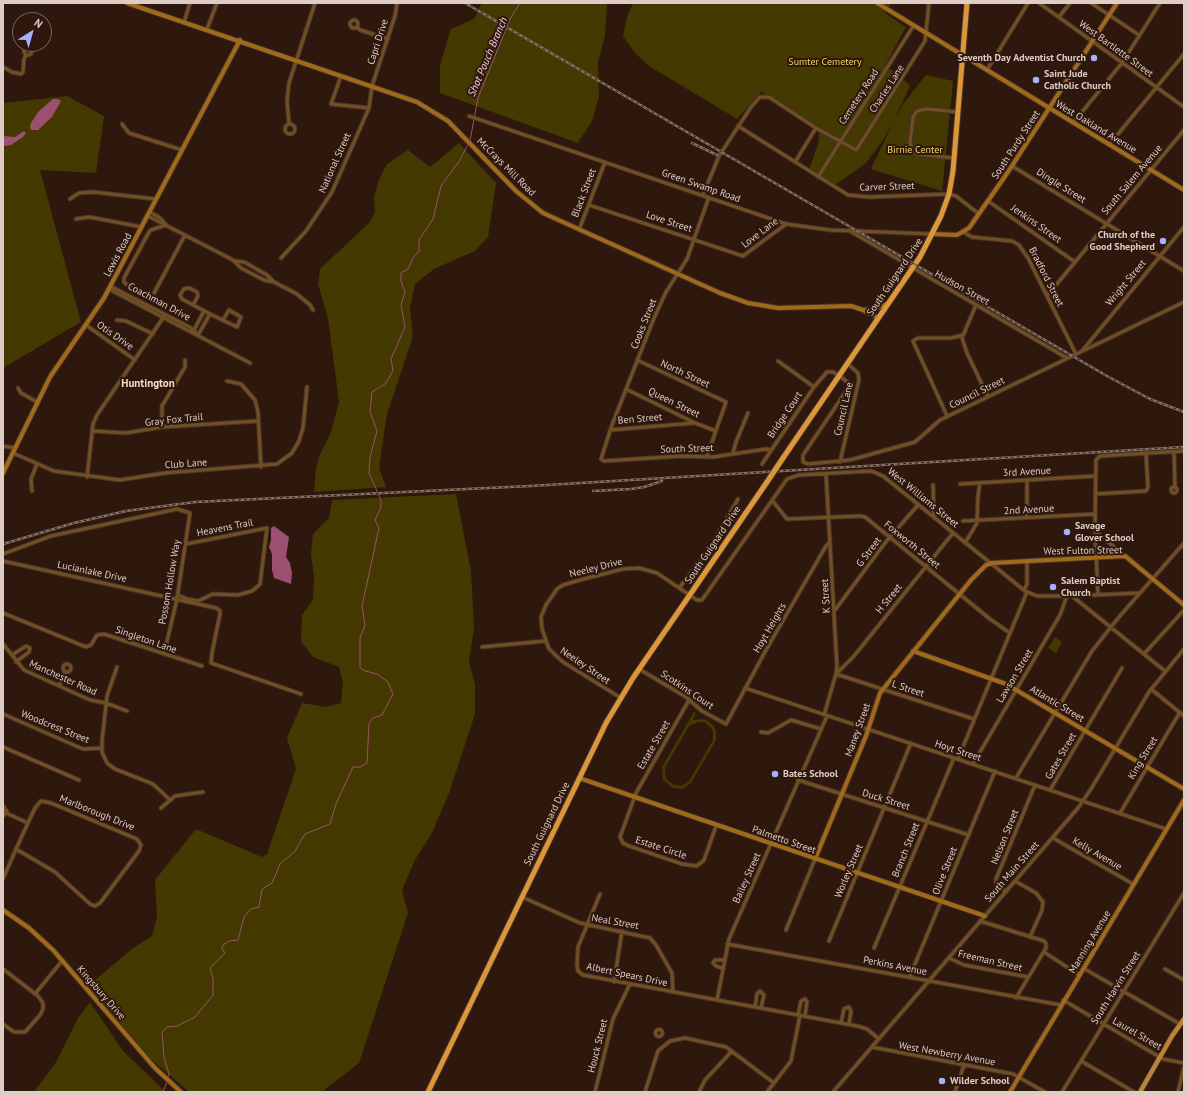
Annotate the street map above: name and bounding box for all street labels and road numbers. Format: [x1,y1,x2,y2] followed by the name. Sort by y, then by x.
[365,18,391,66] street label: Capri Drive
[1076,18,1156,80] street label: West Bartlette Street
[867,63,907,115] street label: Charles Lane
[837,67,881,127] street label: Cemetery Road
[1053,98,1139,156] street label: West Oakland Avenue
[989,108,1043,182] street label: South Purdy Street
[316,131,354,195] street label: National Street
[474,135,538,199] street label: McCrays Mill Road
[1099,142,1165,218] street label: South Salem Avenue
[1034,166,1088,206] street label: Dingle Street
[569,167,599,219] street label: Black Street
[660,167,742,205] street label: Green Swamp Road
[859,180,915,194] street label: Carver Street
[1008,202,1064,246] street label: Jenkins Street
[644,209,694,235] street label: Love Street
[739,215,781,251] street label: Love Lane
[102,231,134,279] street label: Lewis Road
[864,236,926,318] street label: South Guignard Drive
[1026,245,1066,309] street label: Bradford Street
[1103,258,1149,308] street label: Wright Street
[933,268,991,308] street label: Hudson Street
[126,280,192,324] street label: Coachman Drive
[628,297,660,351] street label: Cooks Street
[94,319,136,353] street label: Otis Drive
[659,357,711,391] street label: North Street
[947,374,1007,412] street label: Council Street
[832,381,856,437] street label: Council Lane
[646,385,702,421] street label: Queen Street
[765,389,805,441] street label: Bridge Court
[144,411,204,429] street label: Gray Fox Trail
[617,411,663,427] street label: Ben Street
[660,442,714,456] street label: South Street
[164,457,208,471] street label: Club Lane
[1003,465,1051,479] street label: 3rd Avenue
[885,466,961,530] street label: West Williams Street
[1004,503,1054,517] street label: 2nd Avenue
[682,504,744,586] street label: South Guignard Drive
[196,517,254,539] street label: Heavens Trail
[881,519,943,571] street label: Foxworth Street
[854,535,884,569] street label: G Street
[157,539,183,625] street label: Possom Hollow Way
[1043,544,1123,558] street label: West Fulton Street
[568,556,624,580] street label: Neeley Drive
[56,559,128,585] street label: Lucianlake Drive
[819,578,833,614] street label: K Street
[873,582,905,616] street label: H Street
[751,601,789,655] street label: Hoyt Heights
[114,624,178,656] street label: Singleton Lane
[558,645,612,687] street label: Neeley Street
[994,647,1036,705] street label: Lawson Street
[27,658,99,698] street label: Manchester Road
[658,668,716,712] street label: Scotkins Court
[890,678,926,700] street label: L Street
[1028,683,1086,725] street label: Atlantic Street
[843,702,873,758] street label: Maney Street
[19,708,91,746] street label: Woodcrest Street
[635,718,673,772] street label: Estate Street
[1043,731,1079,781] street label: Gates Street
[1126,734,1160,782] street label: King Street
[933,738,983,764] street label: Hoyt Street
[522,780,572,868] street label: South Guignard Drive
[861,787,911,813] street label: Duck Street
[58,792,136,834] street label: Marlborough Drive
[989,808,1021,866] street label: Nelson Street
[890,821,922,879] street label: Branch Street
[751,823,817,857] street label: Palmetto Street
[634,834,688,862] street label: Estate Circle
[1070,835,1124,873] street label: Kelly Avenue
[982,839,1042,905] street label: South Main Street
[832,842,866,900] street label: Worley Street
[930,845,960,897] street label: Olive Street
[731,851,763,905] street label: Bailey Street
[1067,908,1113,976] street label: Manning Avenue
[590,912,640,932] street label: Neal Street
[957,948,1023,974] street label: Freeman Street
[1089,949,1143,1027] street label: South Harvin Street
[862,954,928,978] street label: Perkins Avenue
[585,961,669,989] street label: Albert Spears Drive
[74,963,128,1023] street label: Kingsbury Drive
[1110,1015,1164,1053] street label: Laurel Street
[586,1018,610,1074] street label: Houck Street
[898,1040,996,1068] street label: West Newberry Avenue

